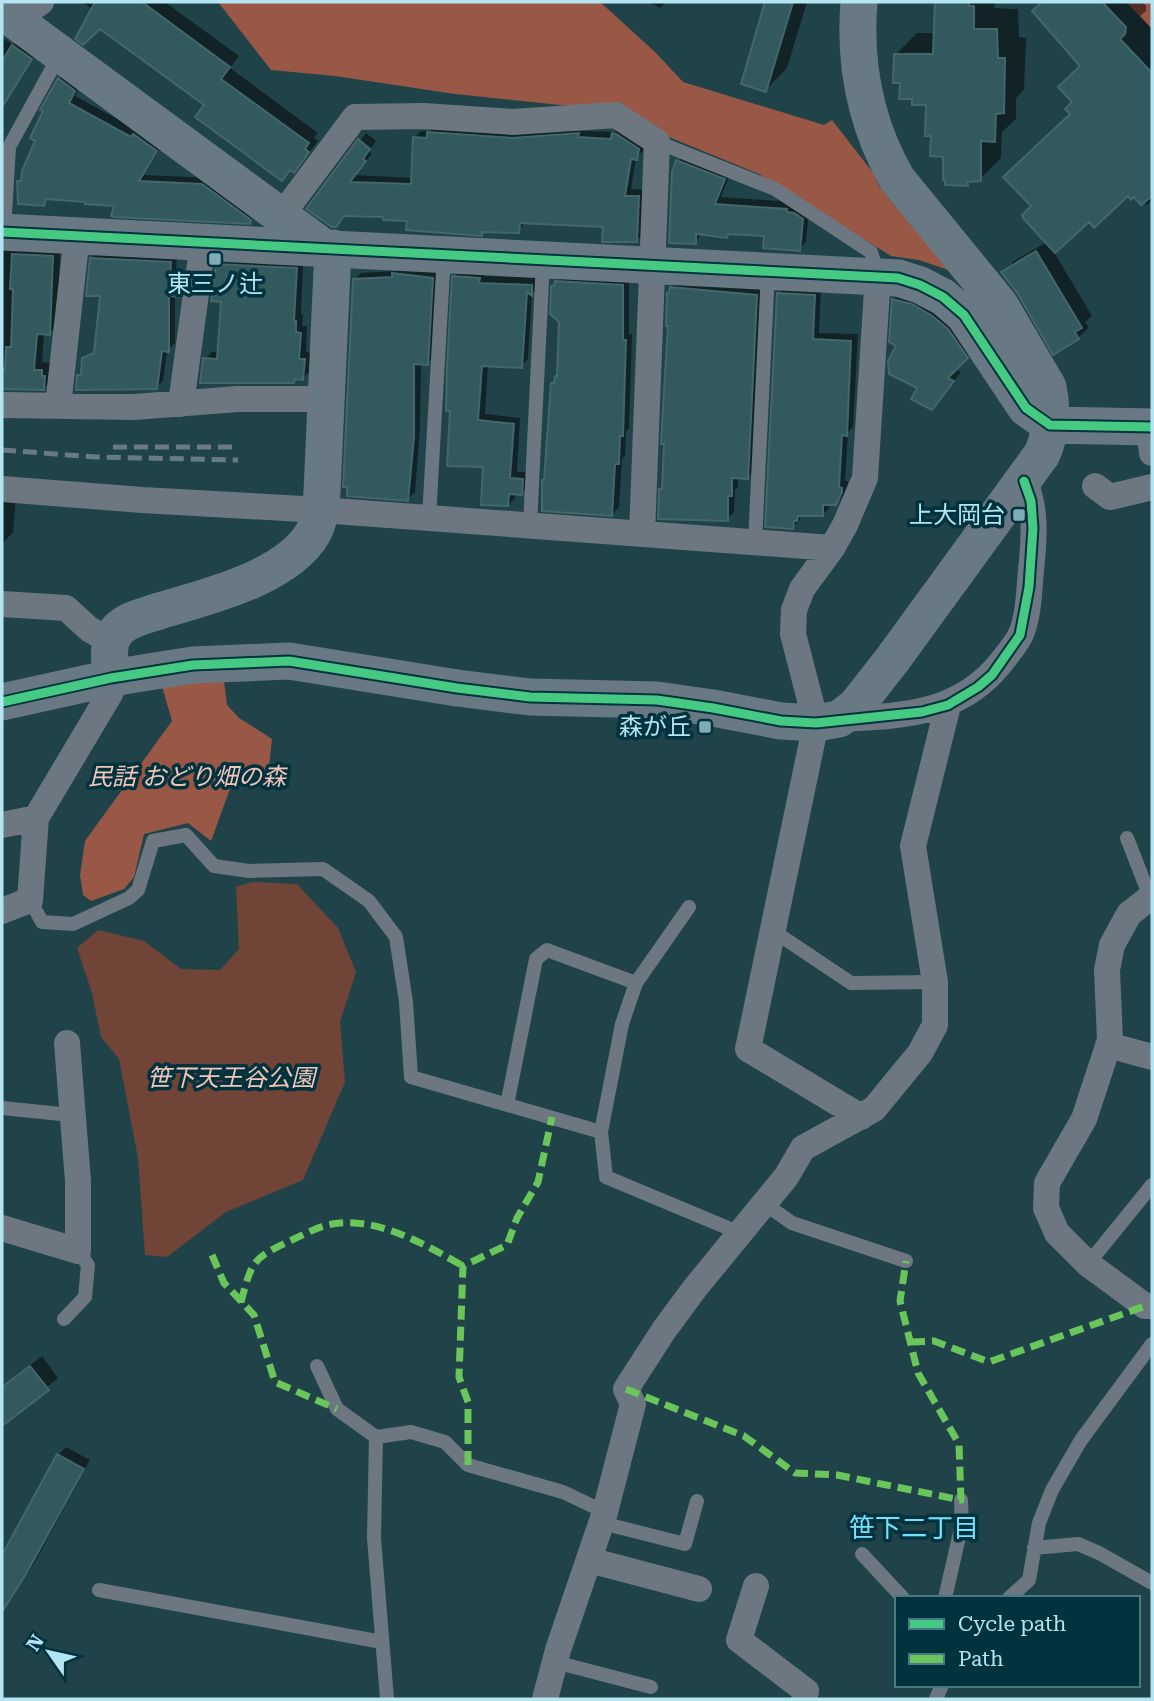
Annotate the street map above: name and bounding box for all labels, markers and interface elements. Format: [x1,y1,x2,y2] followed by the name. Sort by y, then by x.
[207,251,223,267] marker: 東三ノ辻
[167,270,263,298] place label: 東三ノ辻
[909,501,1005,529] place label: 上大岡台
[1011,507,1027,523] marker: 上大岡台
[619,713,691,741] place label: 森が丘
[697,719,713,735] marker: 森が丘
[88,763,288,791] park label: 民話 おどり畑の森
[147,1064,318,1092] park label: 笹下天王谷公園
[849,1513,979,1543] district label: 笹下二丁目
[895,1596,1140,1687] legend
[958,1612,1067,1636] text: Cycle path
[14,1617,84,1687] north arrow
[22,1630,49,1655] text: N
[958,1647,1004,1671] text: Path

